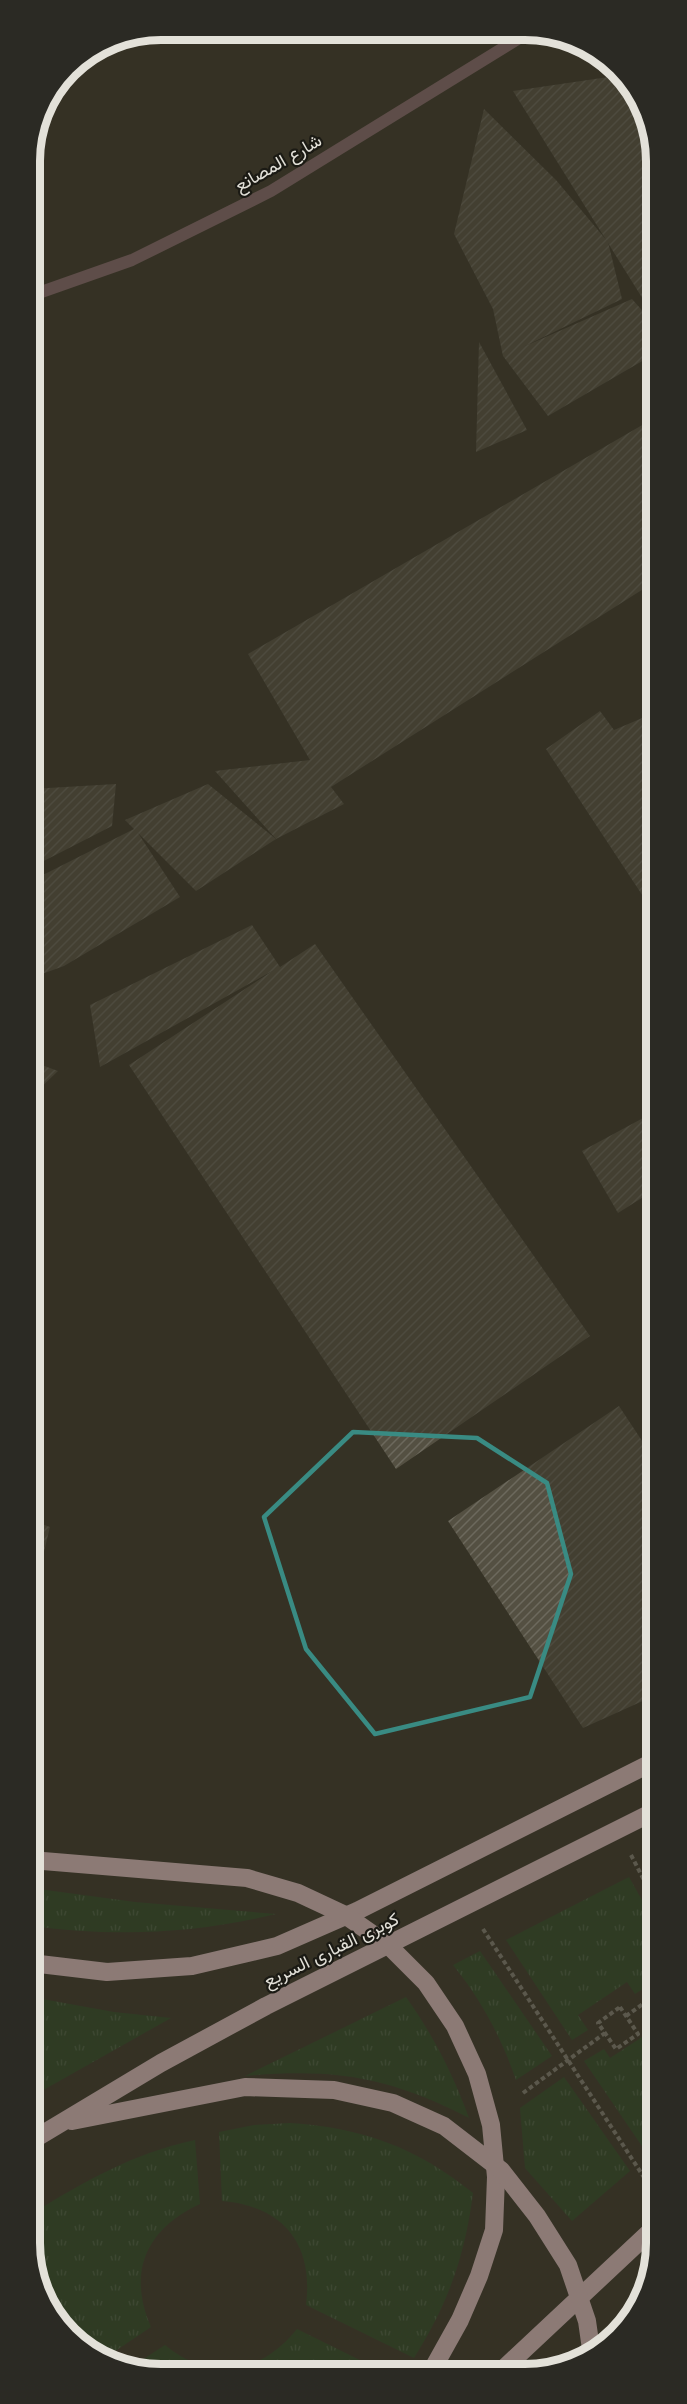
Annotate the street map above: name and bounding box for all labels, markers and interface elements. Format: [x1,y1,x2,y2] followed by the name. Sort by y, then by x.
[231,130,326,198] street label: شارع المصانع
[260,1909,403,1993] street label: كوبرى القبارى السريع

